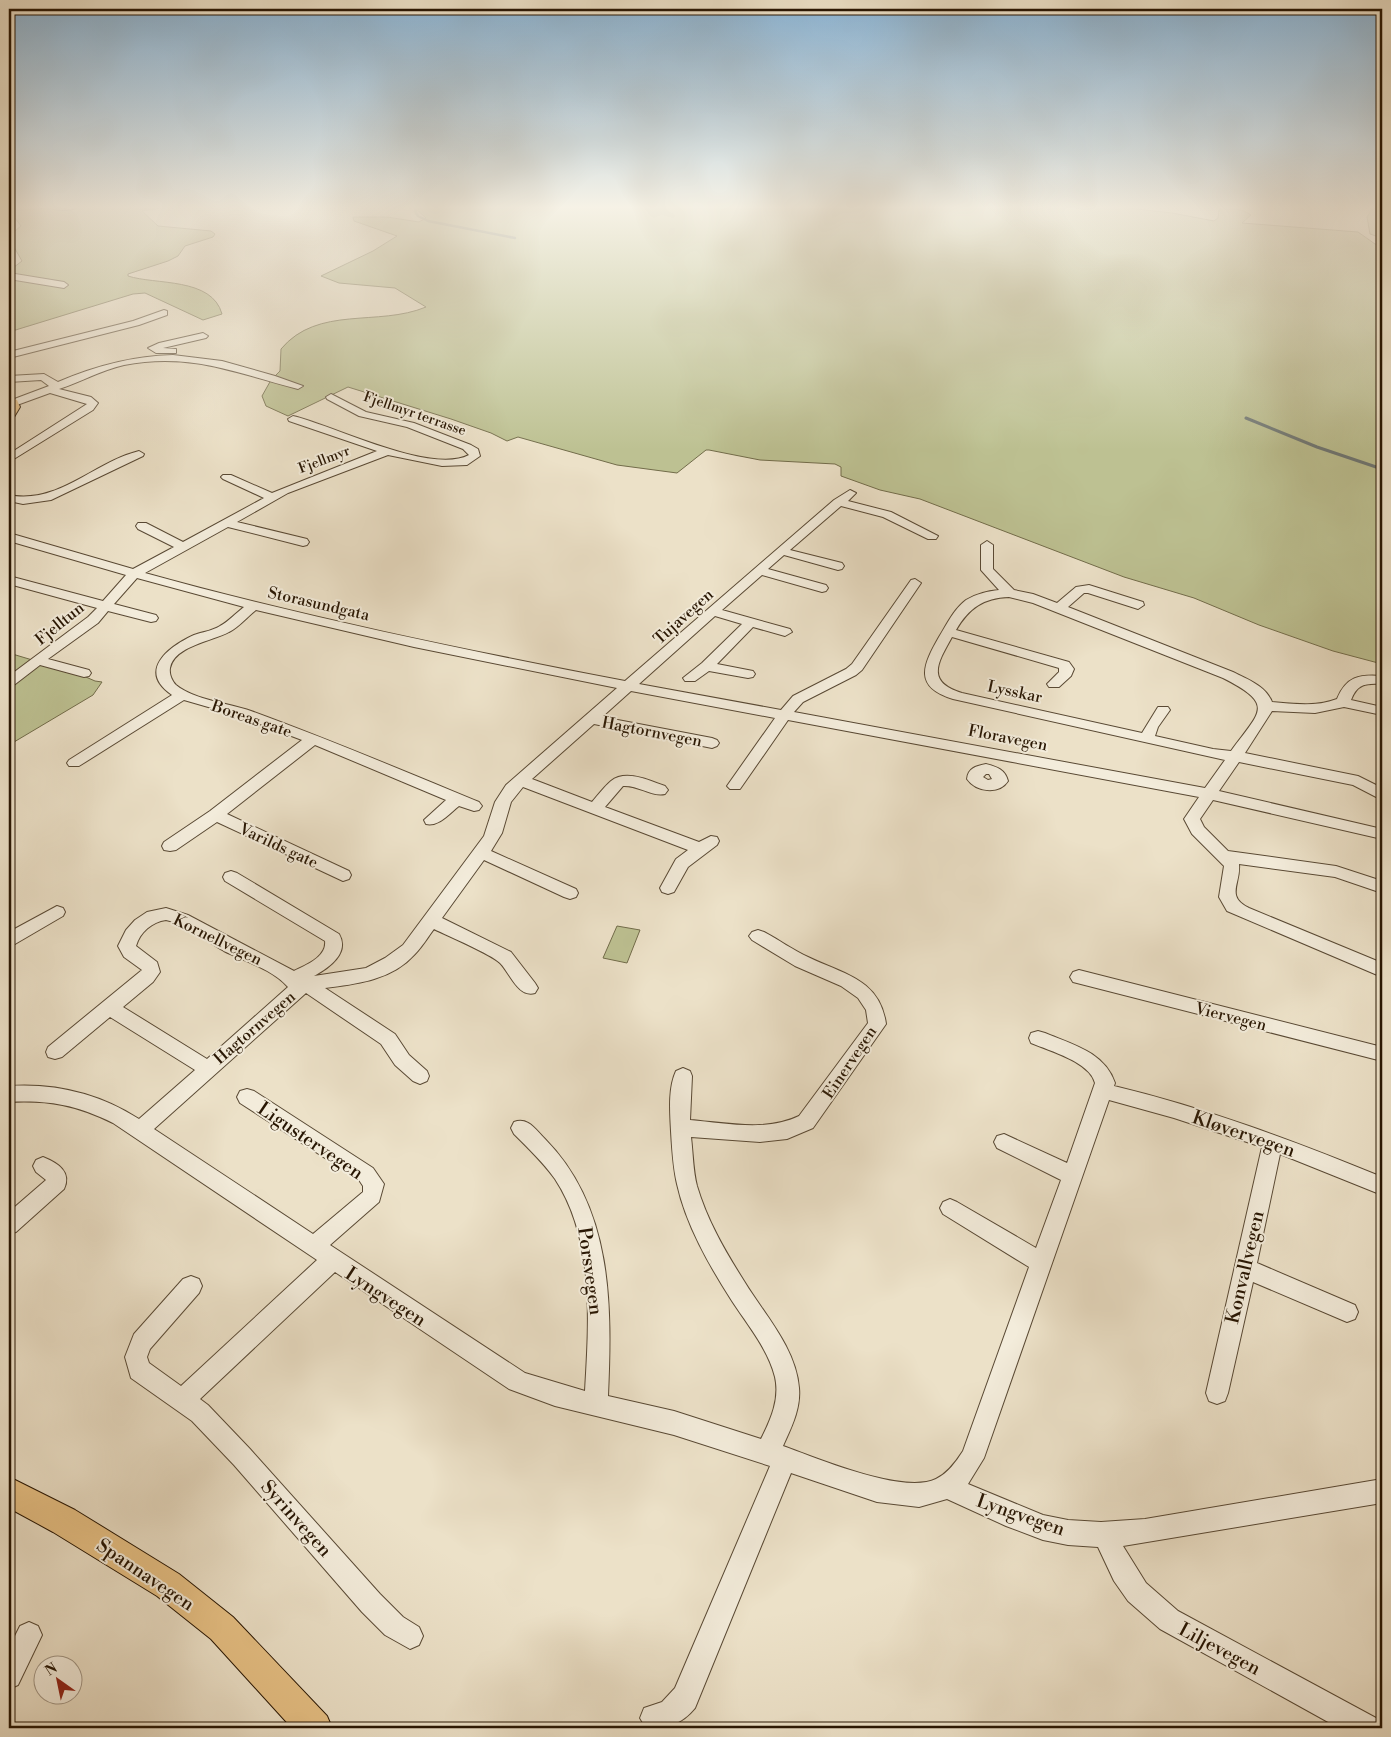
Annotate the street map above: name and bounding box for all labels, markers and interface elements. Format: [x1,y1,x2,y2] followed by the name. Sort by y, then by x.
[361,388,468,440] street label: Fjellmyr terrasse
[296,442,353,478] street label: Fjellmyr
[266,583,372,626] street label: Storasundgata
[650,584,718,649] street label: Tujavegen
[31,598,89,650] street label: Fjelltun
[985,676,1044,708] street label: Lysskar
[208,696,294,742] street label: Boreas gate
[600,712,704,752] street label: Hagtornvegen
[966,720,1050,756] street label: Floravegen
[235,818,321,873] street label: Varilds gate
[170,910,266,970] street label: Kornellvegen
[210,987,300,1069] street label: Hagtornvegen
[1192,998,1269,1036] street label: Viervegen
[818,1022,882,1103] street label: Einervegen
[253,1097,368,1185] street label: Ligustervegen
[1189,1105,1298,1163] street label: Kløvervegen
[1220,1208,1270,1326] street label: Konvallvegen
[572,1226,608,1317] street label: Porsvegen
[340,1262,430,1332] street label: Lyngvegen
[256,1475,337,1562] street label: Syrinvegen
[973,1489,1068,1541] street label: Lyngvegen
[92,1533,199,1616] street label: Spannavegen
[1174,1617,1265,1681] street label: Liljevegen
[32,1654,82,1704] north arrow
[42,1659,61,1681] text: N

